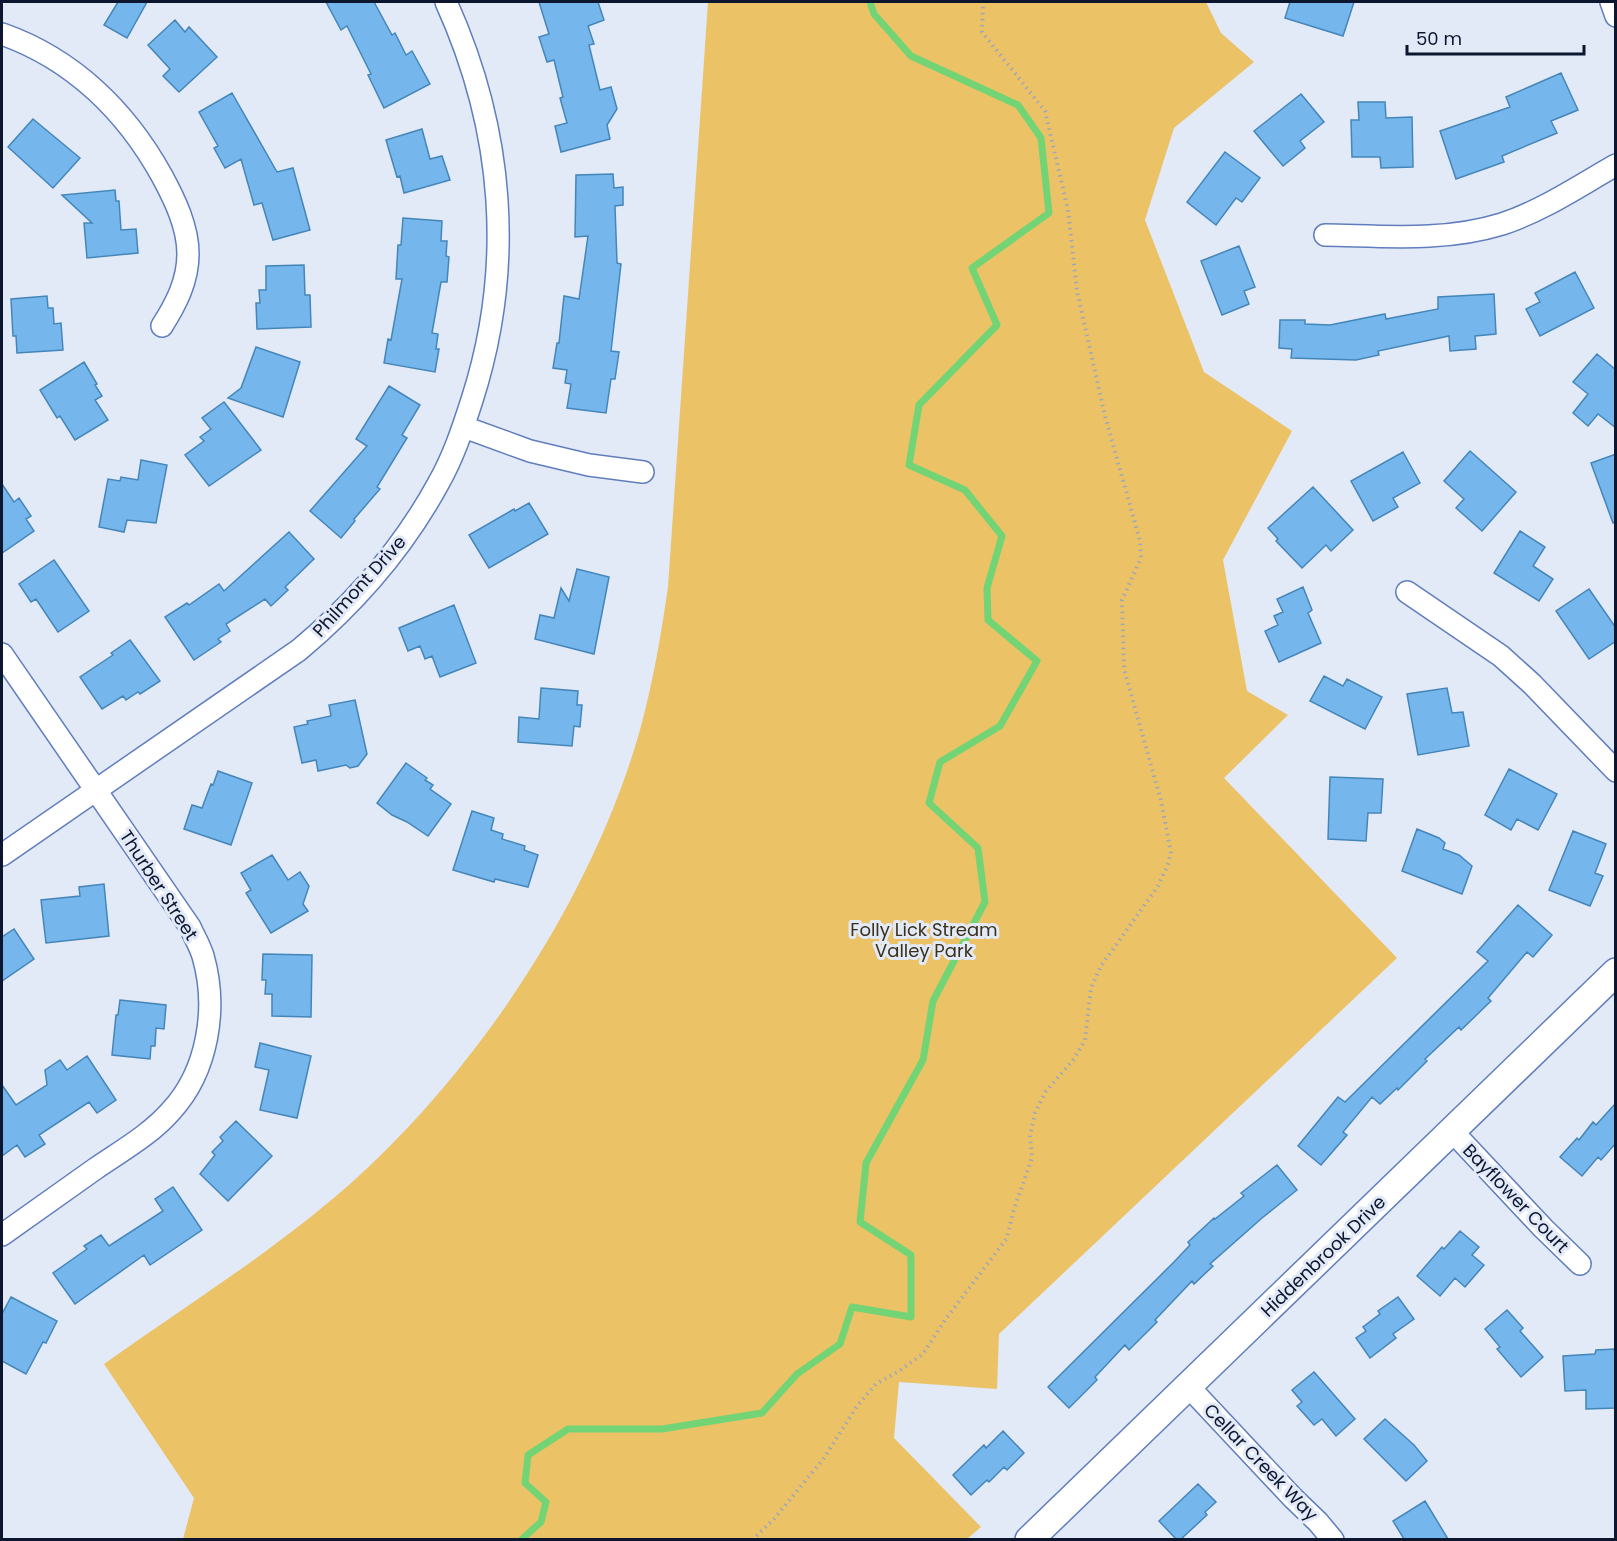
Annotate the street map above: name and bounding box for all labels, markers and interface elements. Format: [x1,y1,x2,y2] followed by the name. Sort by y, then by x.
[1407,18,1584,56] scale bar
[1416,26,1462,51] text: 50 m
[307,530,411,642] street label: Philmont Drive
[114,825,204,945] street label: Thurber Street
[850,917,998,963] park label: Folly Lick Stream Valley Park
[1457,1138,1575,1258] street label: Bayflower Court
[1255,1190,1391,1322] street label: Hiddenbrook Drive
[1198,1398,1324,1526] street label: Cellar Creek Way

